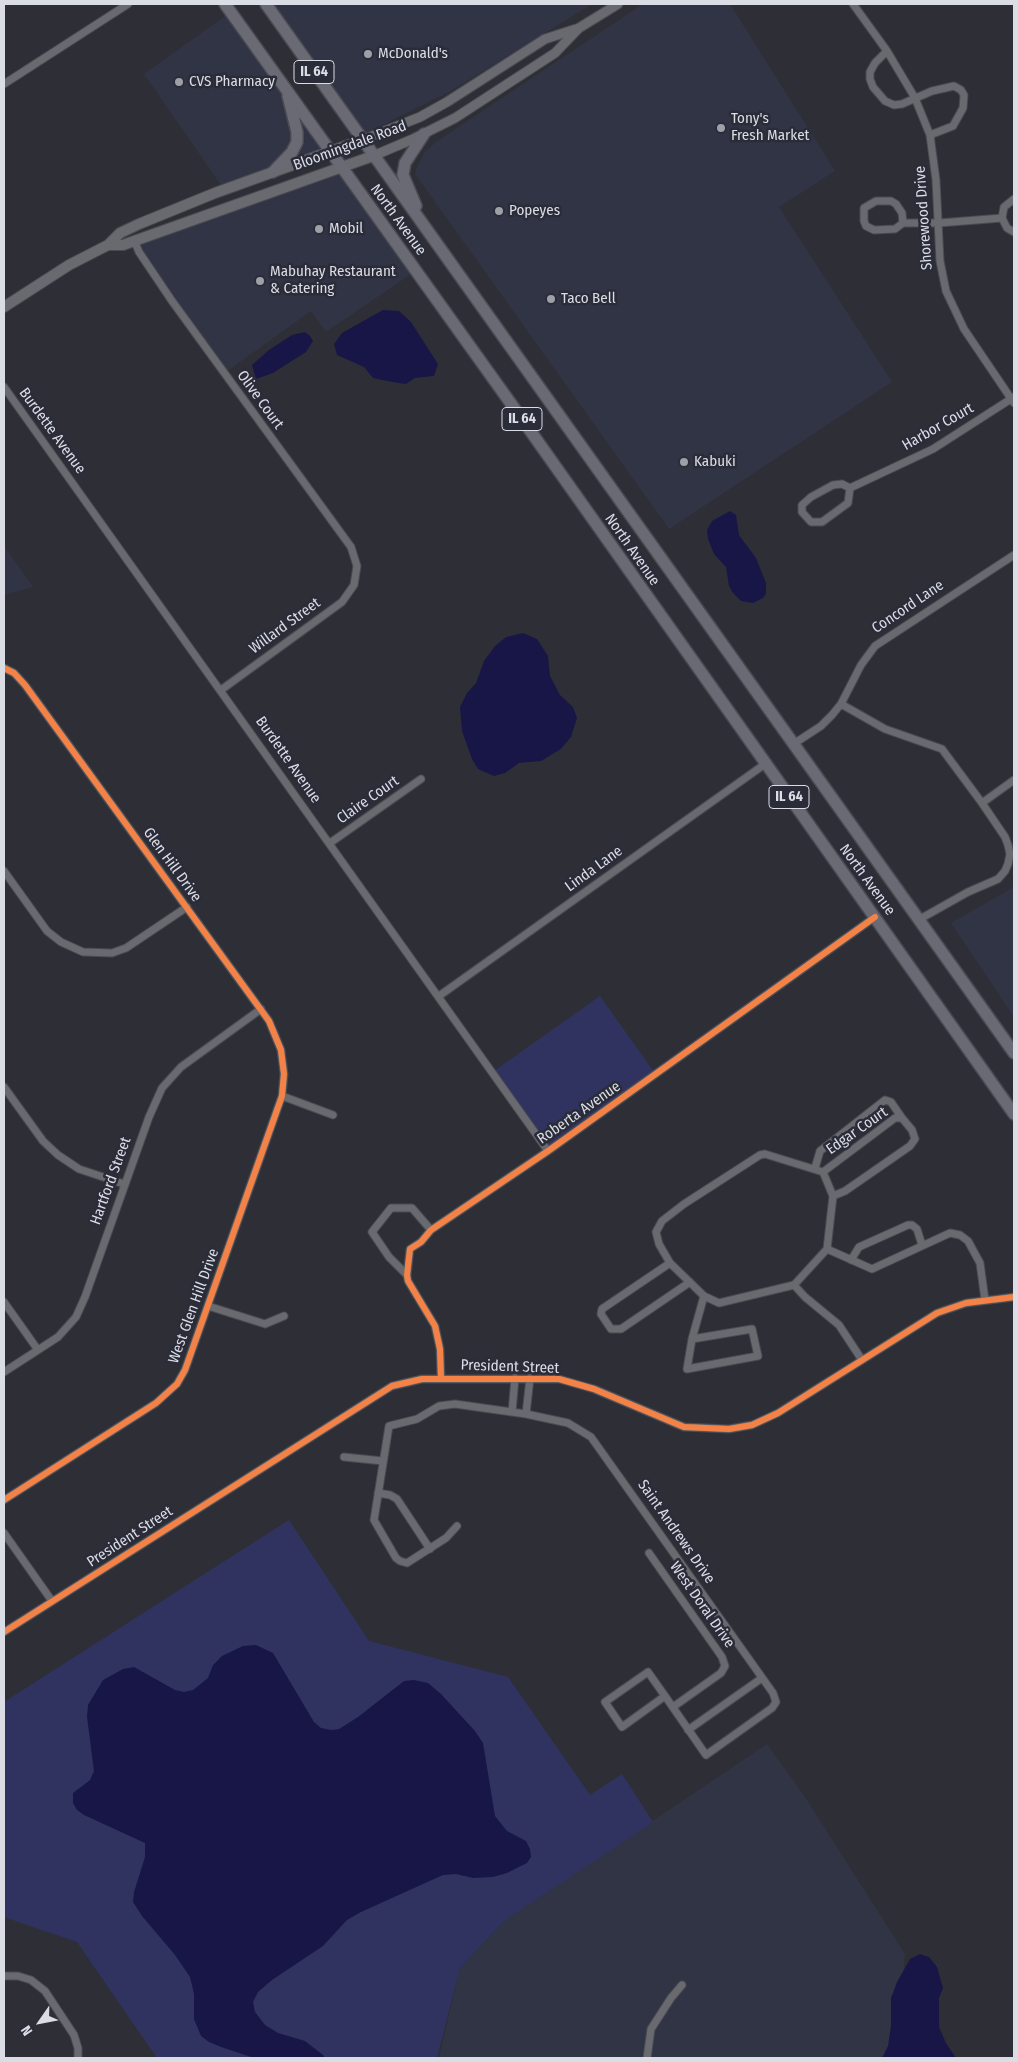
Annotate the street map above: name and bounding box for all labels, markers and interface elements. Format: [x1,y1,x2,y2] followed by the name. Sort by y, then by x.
[378,45,448,63] place label: McDonald's
[362,48,374,60] marker: McDonald's
[294,61,334,84] road number: IL 64
[189,73,275,91] place label: CVS Pharmacy
[173,76,185,88] marker: CVS Pharmacy
[731,110,810,145] place label: Tony's Fresh Market
[291,117,409,175] street label: Bloomingdale Road
[715,122,727,134] marker: Tony's Fresh Market
[911,165,937,271] street label: Shorewood Drive
[366,181,430,259] street label: North Avenue
[509,202,560,220] place label: Popeyes
[493,205,505,217] marker: Popeyes
[329,220,363,238] place label: Mobil
[313,223,325,235] marker: Mobil
[270,263,396,298] place label: Mabuhay Restaurant & Catering
[254,275,266,287] marker: Mabuhay Restaurant & Catering
[561,290,616,308] place label: Taco Bell
[545,293,557,305] marker: Taco Bell
[233,367,287,433] street label: Olive Court
[15,384,89,478] street label: Burdette Avenue
[899,399,977,455] street label: Harbor Court
[502,408,542,430] road number: IL 64
[694,453,736,471] place label: Kabuki
[678,456,690,468] marker: Kabuki
[601,511,663,589] street label: North Avenue
[869,576,947,638] street label: Concord Lane
[246,594,324,658] street label: Willard Street
[251,713,325,807] street label: Burdette Avenue
[334,772,402,828] street label: Claire Court
[769,786,809,809] road number: IL 64
[139,824,205,906] street label: Glen Hill Drive
[835,841,899,919] street label: North Avenue
[562,842,626,896] street label: Linda Lane
[534,1078,624,1148] street label: Roberta Avenue
[823,1103,891,1159] street label: Edgar Court
[87,1135,135,1227] street label: Hartford Street
[165,1246,223,1366] street label: West Glen Hill Drive
[460,1356,560,1378] street label: President Street
[634,1477,718,1587] street label: Saint Andrews Drive
[84,1503,176,1571] street label: President Street
[666,1558,738,1652] street label: West Doral Drive
[15,1997,65,2047] north arrow
[18,2022,36,2039] text: N

